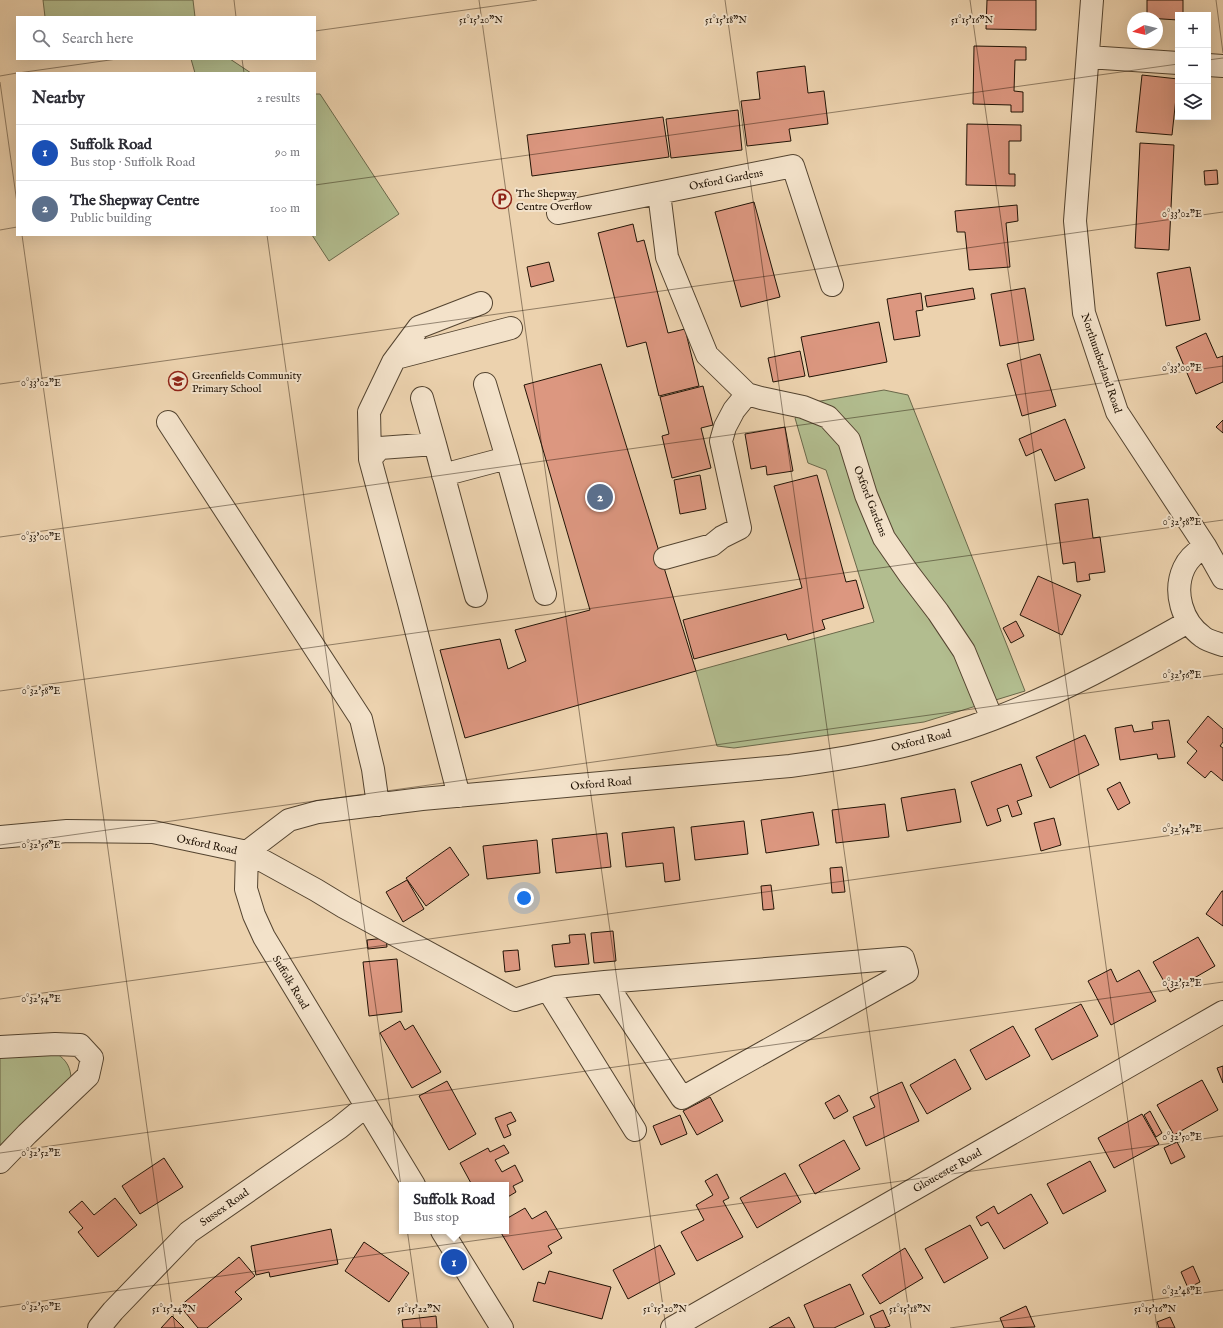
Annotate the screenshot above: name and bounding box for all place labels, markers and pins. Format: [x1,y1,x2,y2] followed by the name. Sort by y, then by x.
[516,187,593,214] place label: The Shepway Centre Overflow
[491,188,513,210] parking icon: The Shepway Centre Overflow
[192,369,302,396] place label: Greenfields Community Primary School
[167,370,189,392] school or university icon: Greenfields Community Primary School
[587,482,613,512] pin: 2
[441,1247,467,1277] pin: 1

